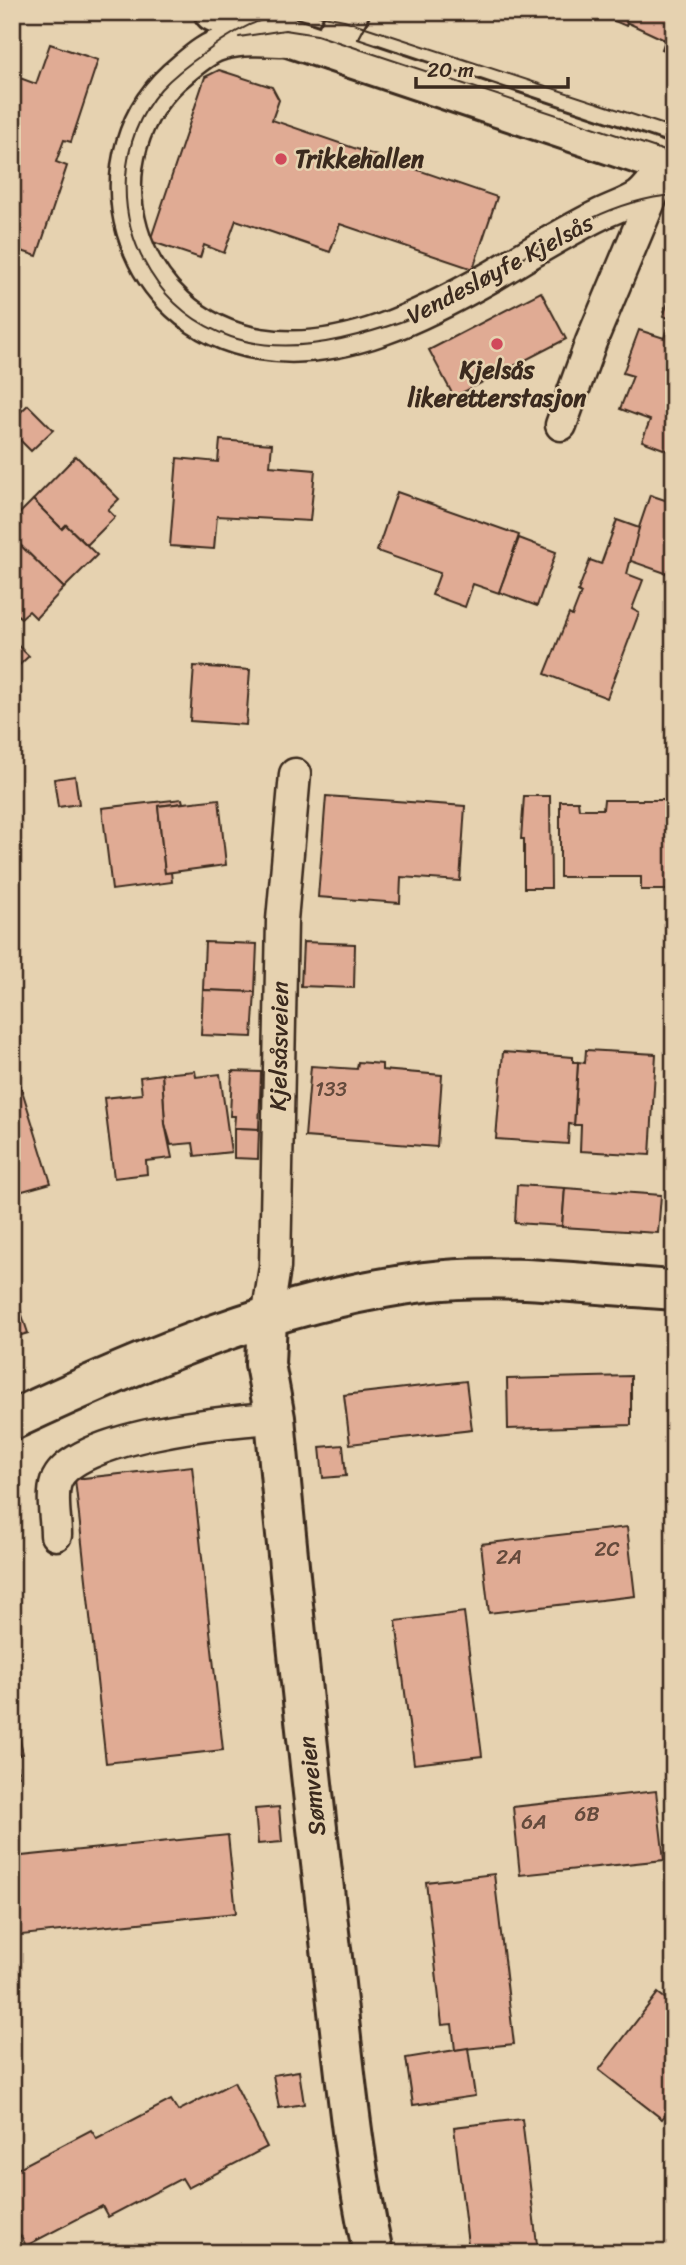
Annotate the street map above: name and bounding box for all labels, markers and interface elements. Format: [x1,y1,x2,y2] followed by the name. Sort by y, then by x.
[416,46,569,90] scale bar
[427,51,474,89] text: 20 m
[295,138,424,180] place label: Trikkehallen
[273,151,289,167] marker: Trikkehallen
[399,202,602,336] street label: Vendesløyfe Kjelsås
[489,336,505,352] marker: Kjelsås likeretterstasjon
[407,349,586,419] place label: Kjelsås likeretterstasjon
[257,981,301,1111] street label: Kjelsåsveien
[315,1070,347,1108] house number: 133
[594,1530,620,1568] house number: 2C
[496,1538,522,1576] house number: 2A
[286,1734,338,1838] street label: Sømveien
[574,1795,600,1833] house number: 6B
[521,1803,547,1841] house number: 6A

